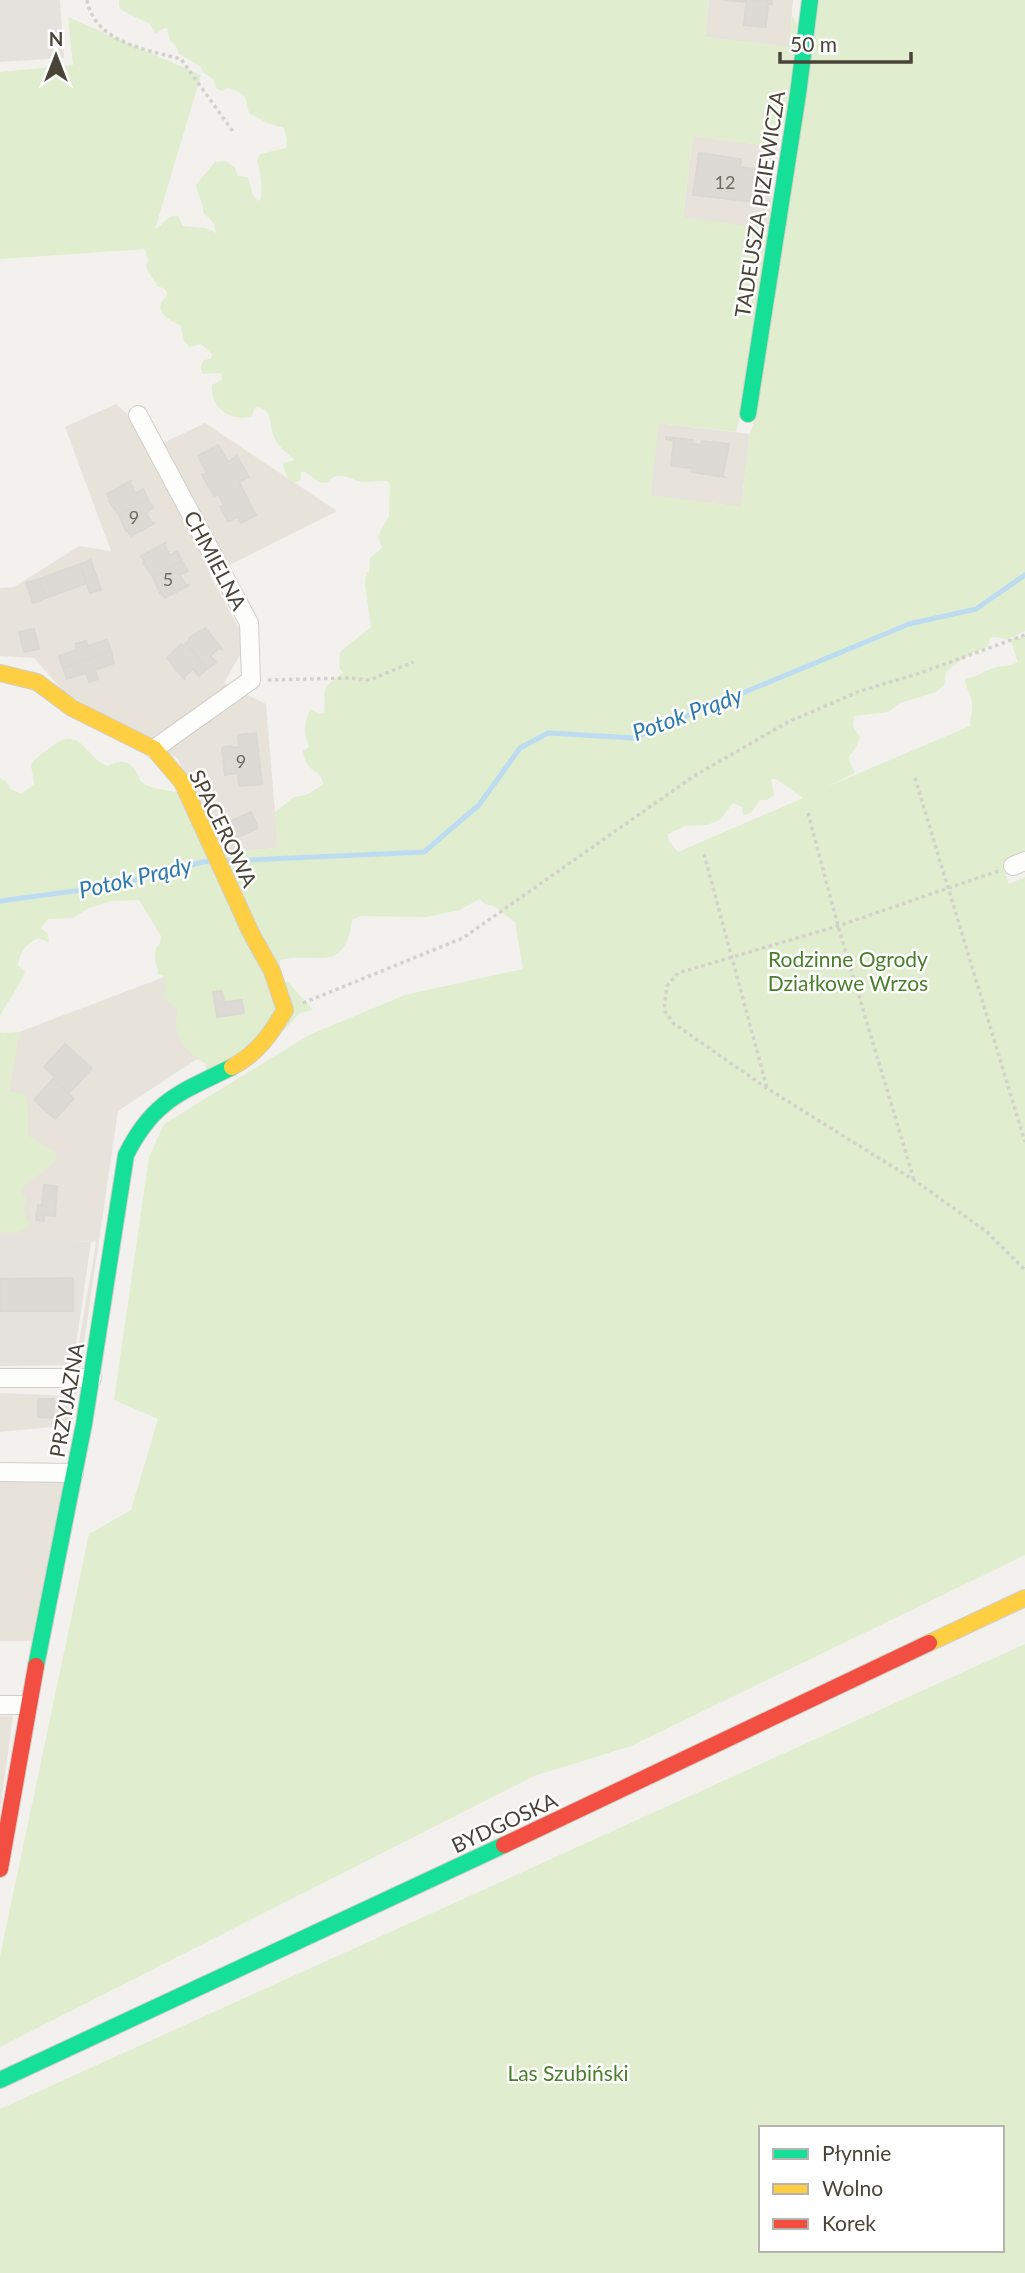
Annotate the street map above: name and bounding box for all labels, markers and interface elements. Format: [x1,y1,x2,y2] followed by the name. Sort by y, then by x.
[21,21,91,91] north arrow
[780,21,911,65] scale bar
[49,27,63,50] text: N
[790,31,837,56] text: 50 m
[729,88,789,319] street label: TADEUSZA PIZIEWICZA
[715,171,735,193] house number: 12
[129,506,139,528] house number: 9
[179,506,253,615] street label: CHMIELNA
[163,568,173,590] house number: 5
[628,680,747,746] water label: Potok Prądy
[236,750,246,772] house number: 9
[185,765,264,892] street label: SPACEROWA
[76,850,195,904] water label: Potok Prądy
[768,946,928,995] park label: Rodzinne Ogrody Działkowe Wrzos
[44,1340,88,1459] street label: PRZYJAZNA
[447,1786,562,1857] street label: BYDGOSKA
[507,2060,629,2085] park label: Las Szubiński
[759,2126,1004,2252] legend
[822,2140,891,2165] text: Płynnie
[822,2175,883,2200] text: Wolno
[822,2210,876,2235] text: Korek

